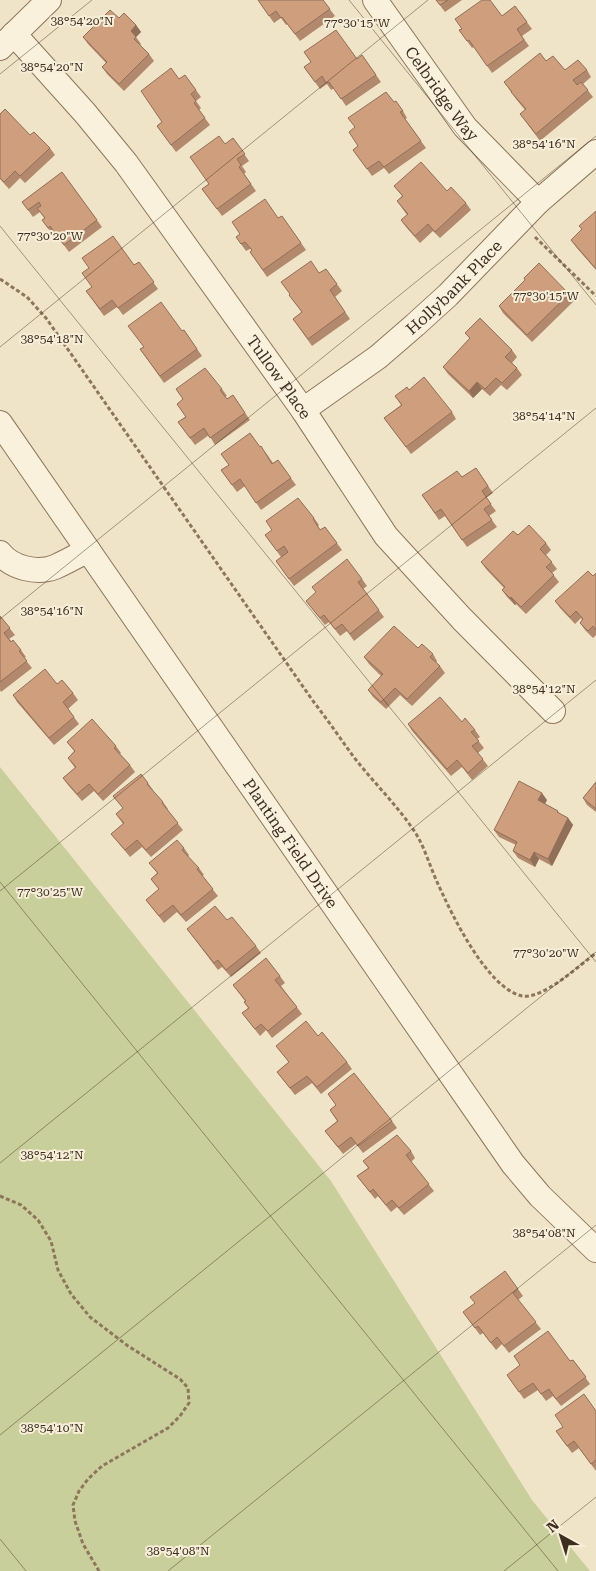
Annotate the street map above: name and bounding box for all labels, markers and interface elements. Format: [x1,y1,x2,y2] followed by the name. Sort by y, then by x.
[50,14,114,28] text: 38°54'20"N
[324,16,391,30] text: 77°30'15"W
[401,43,483,145] street label: Celbridge Way
[20,60,84,74] text: 38°54'20"N
[512,137,576,151] text: 38°54'16"N
[17,229,84,243] text: 77°30'20"W
[402,236,506,338] street label: Hollybank Place
[513,289,580,303] text: 77°30'15"W
[243,331,316,423] street label: Tullow Place
[20,332,84,346] text: 38°54'18"N
[512,409,576,423] text: 38°54'14"N
[20,604,84,618] text: 38°54'16"N
[512,682,576,696] text: 38°54'12"N
[239,775,342,912] street label: Planting Field Drive
[17,885,84,899] text: 77°30'25"W
[513,946,580,960] text: 77°30'20"W
[20,1148,84,1162] text: 38°54'12"N
[512,1226,576,1240] text: 38°54'08"N
[20,1421,84,1435] text: 38°54'10"N
[536,1511,586,1561] north arrow
[544,1516,562,1536] text: N
[146,1544,210,1558] text: 38°54'08"N

